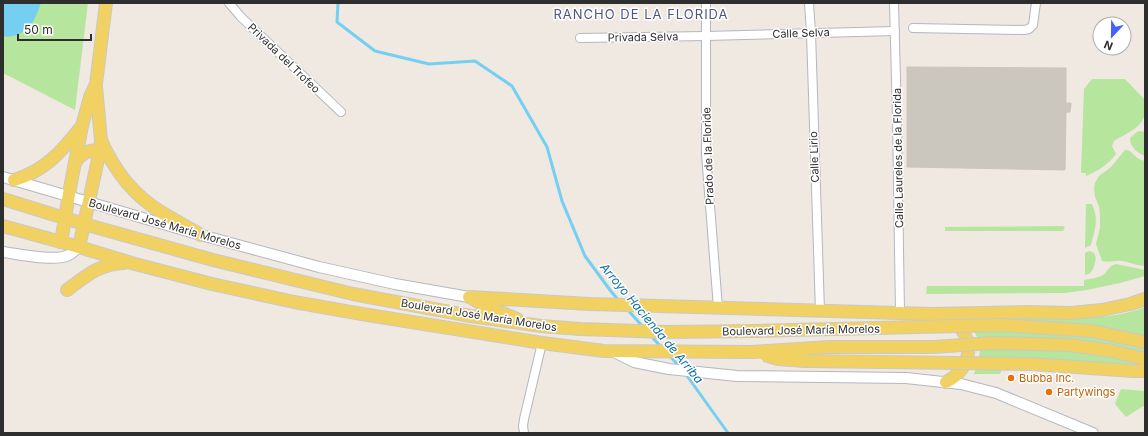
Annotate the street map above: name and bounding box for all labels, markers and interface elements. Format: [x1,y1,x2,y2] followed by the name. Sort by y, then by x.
[553,6,729,22] district label: RANCHO DE LA FLORIDA
[18,16,91,42] scale bar
[1092,16,1132,56] north arrow
[245,20,323,96] street label: Privada del Trofeo
[24,22,53,37] text: 50 m
[772,25,830,41] street label: Calle Selva
[607,29,679,45] street label: Privada Selva
[1102,37,1115,53] text: N
[890,88,906,228] street label: Calle Laureles de la Florida
[699,107,717,205] street label: Prado de la Floride
[806,131,822,183] street label: Calle Lirio
[87,196,243,253] street label: Boulevard José María Morelos
[597,259,707,386] water label: Arroyo Hacienda de Arriba
[400,296,558,334] street label: Boulevard José María Morelos
[722,322,880,338] street label: Boulevard José María Morelos
[1019,371,1074,385] place label: Bubba Inc.
[1006,373,1016,383] marker: Bubba Inc.
[1057,385,1115,399] place label: Partywings
[1044,387,1054,397] marker: Partywings

